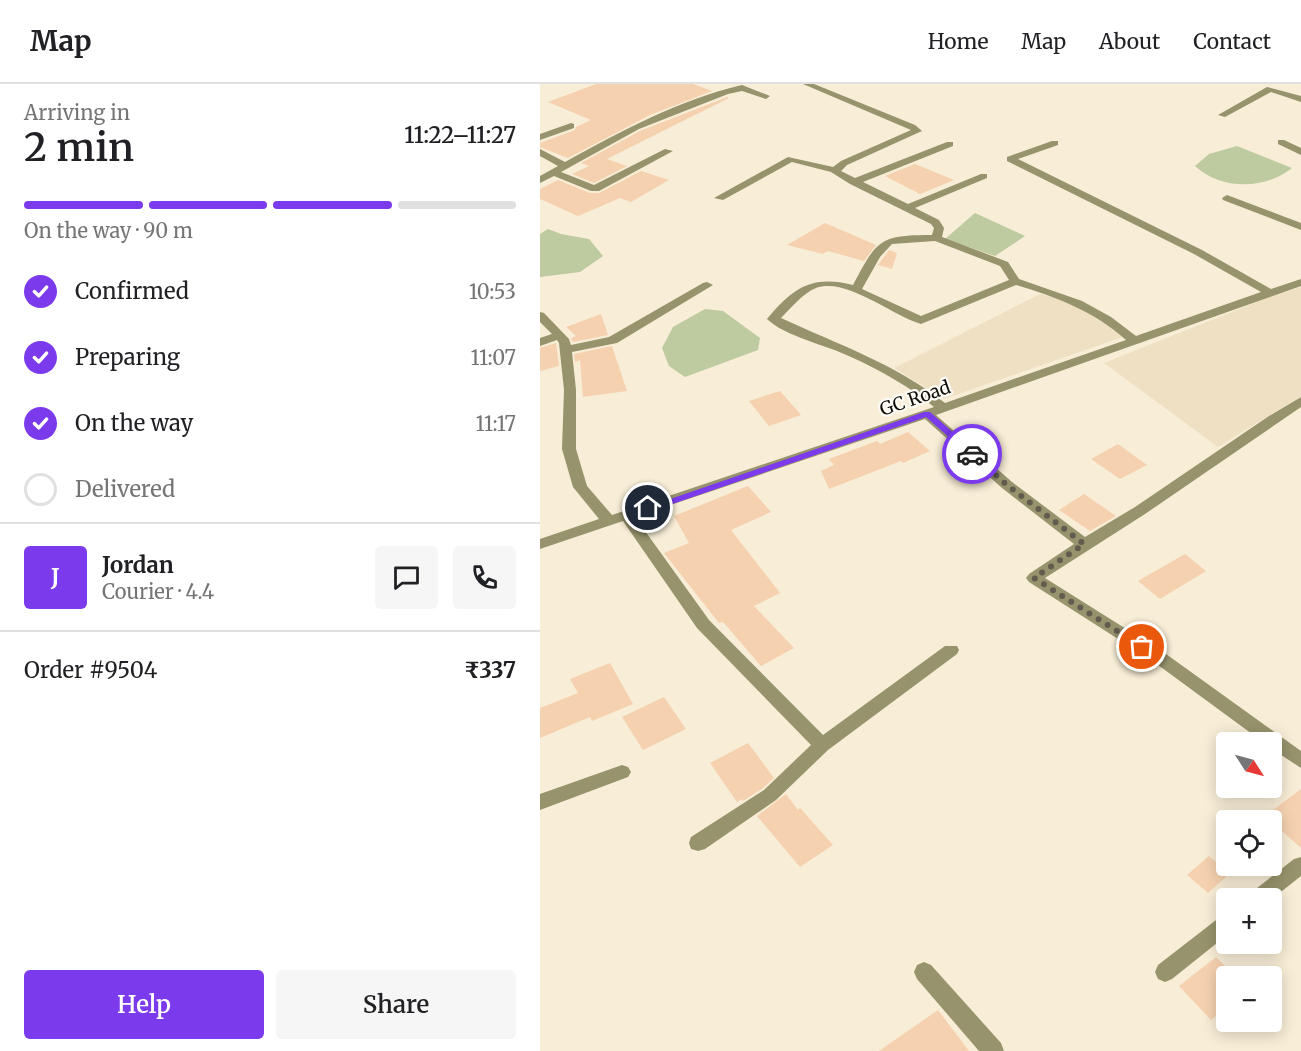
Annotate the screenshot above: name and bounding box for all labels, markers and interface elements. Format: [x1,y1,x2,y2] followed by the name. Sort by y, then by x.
[30,23,92,59] text: Map
[928,28,988,55] text: Home
[1021,28,1066,55] text: Map
[1099,28,1160,55] text: About
[1193,28,1271,55] text: Contact
[24,100,130,125] text: Arriving in
[404,121,516,149] text: 11:22–11:27
[24,123,134,172] text: 2 min
[24,218,193,243] text: On the way · 90 m
[24,275,57,308] icon: check
[75,277,189,305] text: Confirmed
[469,279,516,304] text: 10:53
[24,341,57,374] icon: check
[75,343,180,371] text: Preparing
[471,345,516,370] text: 11:07
[877,375,954,421] street label: GC Road
[24,407,57,440] icon: check
[75,409,193,437] text: On the way
[476,411,516,436] text: 11:17
[942,424,1002,484] courier
[956,438,989,471] icon: car
[75,475,175,503] text: Delivered
[622,482,673,533] pin
[631,491,664,524] icon: home
[375,546,438,609] button: chat
[453,546,516,609] button: phone
[102,551,174,579] text: Jordan
[51,563,60,591] text: J
[102,579,214,604] text: Courier · 4.4
[1116,621,1167,672] pin
[1125,630,1158,663] icon: bag
[24,656,157,684] text: Order #9504
[464,656,516,684] text: ₹337
[1216,732,1282,798] north arrow
[1216,732,1282,1032] map controls
[1216,810,1282,876] button: locate
[1216,888,1282,954] button: +
[1216,966,1282,1032] button: −
[24,970,264,1039] button: Help
[276,970,516,1039] button: Share

